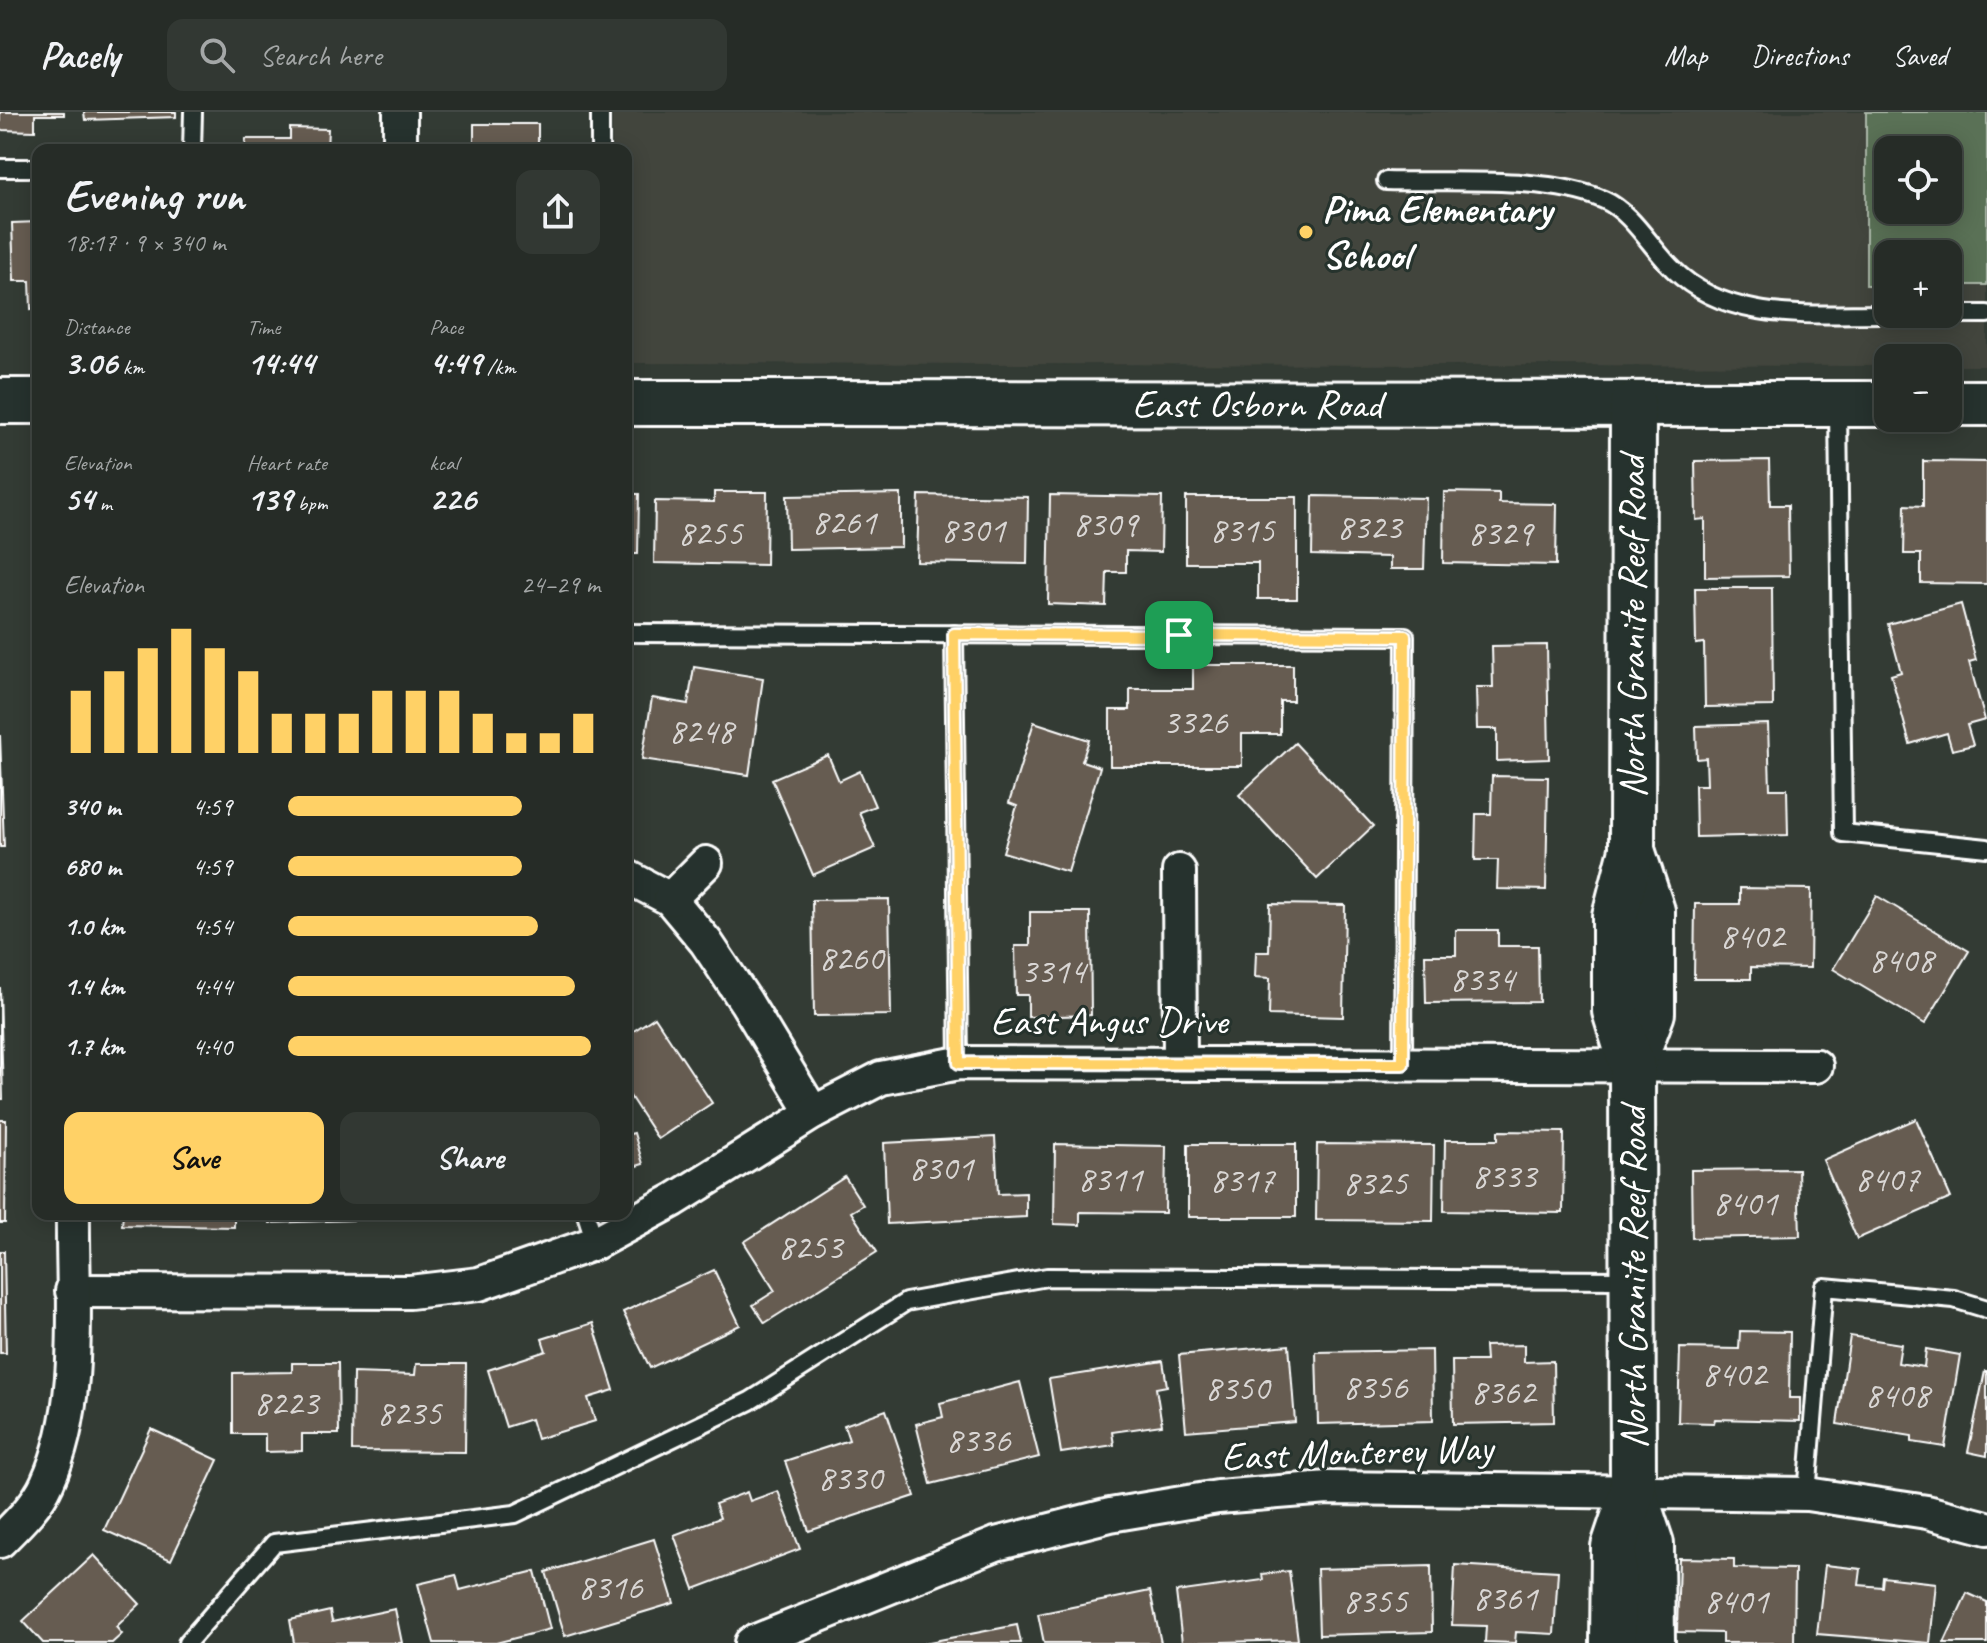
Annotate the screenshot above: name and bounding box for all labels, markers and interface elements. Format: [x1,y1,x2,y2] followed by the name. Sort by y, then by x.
[167,19,727,91] search box
[40,32,119,79] text: Pacely
[195,33,239,77] icon: search
[259,36,382,74] text: Search here
[1664,38,1707,73] text: Map
[1751,38,1849,73] text: Directions
[1893,38,1947,73] text: Saved
[1874,136,1962,432] map controls
[1874,136,1962,224] button: locate
[64,168,244,223] text: Evening run
[516,170,600,254] button: share
[1322,184,1555,280] place label: Pima Elementary School
[1297,223,1315,241] marker: Pima Elementary School
[64,226,225,259] text: 18:17 · 9 × 340 m
[1874,240,1962,328] button: +
[64,313,130,341] text: Distance
[247,313,280,341] text: Time
[429,313,463,341] text: Pace
[64,341,117,384] text: 3.06
[247,341,315,384] text: 14:44
[429,341,482,384] text: 4:49
[1874,344,1962,432] button: −
[117,353,144,381] text: km
[482,353,516,381] text: /km
[1132,379,1388,429] street label: East Osborn Road
[64,449,132,477] text: Elevation
[247,449,327,477] text: Heart rate
[429,449,458,477] text: kcal
[1607,450,1657,798] street label: North Granite Reef Road
[64,477,94,520] text: 54
[247,477,292,520] text: 139
[429,477,476,520] text: 226
[94,489,112,517] text: m
[292,489,328,517] text: bpm
[812,499,878,545] house number: 8261
[1073,501,1140,547] house number: 8309
[1337,504,1404,550] house number: 8323
[941,507,1007,553] house number: 8301
[1210,507,1276,553] house number: 8315
[678,510,744,556] house number: 8255
[1468,510,1535,556] house number: 8329
[64,568,144,601] text: Elevation
[521,568,600,601] text: 24–29 m
[1145,601,1213,669] pin
[1157,613,1201,657] icon: arrive
[1163,699,1229,745] house number: 3326
[669,708,737,754] house number: 8248
[64,790,120,823] text: 340 m
[192,790,232,823] text: 4:59
[64,850,121,883] text: 680 m
[192,850,232,883] text: 4:59
[64,910,124,943] text: 1.0 km
[192,910,232,943] text: 4:54
[1720,913,1787,959] house number: 8402
[819,935,886,981] house number: 8260
[1869,937,1937,983] house number: 8408
[1021,948,1089,994] house number: 3314
[1450,956,1518,1002] house number: 8334
[64,970,124,1003] text: 1.4 km
[192,970,232,1003] text: 4:44
[991,996,1230,1046] street label: East Angus Drive
[64,1030,124,1063] text: 1.7 km
[192,1030,232,1063] text: 4:40
[1608,1101,1658,1449] street label: North Granite Reef Road
[64,1112,324,1204] button: Save
[340,1112,600,1204] button: Share
[909,1145,975,1191] house number: 8301
[1472,1153,1539,1199] house number: 8333
[1078,1156,1144,1202] house number: 8311
[1855,1156,1921,1202] house number: 8407
[1210,1157,1276,1203] house number: 8317
[1343,1160,1409,1206] house number: 8325
[1713,1180,1779,1226] house number: 8401
[778,1224,845,1270] house number: 8253
[1702,1351,1769,1397] house number: 8402
[1343,1364,1409,1410] house number: 8356
[1205,1365,1272,1411] house number: 8350
[1471,1369,1538,1415] house number: 8362
[1865,1372,1933,1418] house number: 8408
[254,1380,321,1426] house number: 8223
[377,1390,443,1436] house number: 8235
[946,1417,1012,1463] house number: 8336
[1220,1422,1497,1482] street label: East Monterey Way
[818,1455,885,1501] house number: 8330
[578,1564,644,1610] house number: 8316
[1473,1575,1539,1621] house number: 8361
[1343,1578,1409,1624] house number: 8355
[1704,1578,1770,1624] house number: 8401

